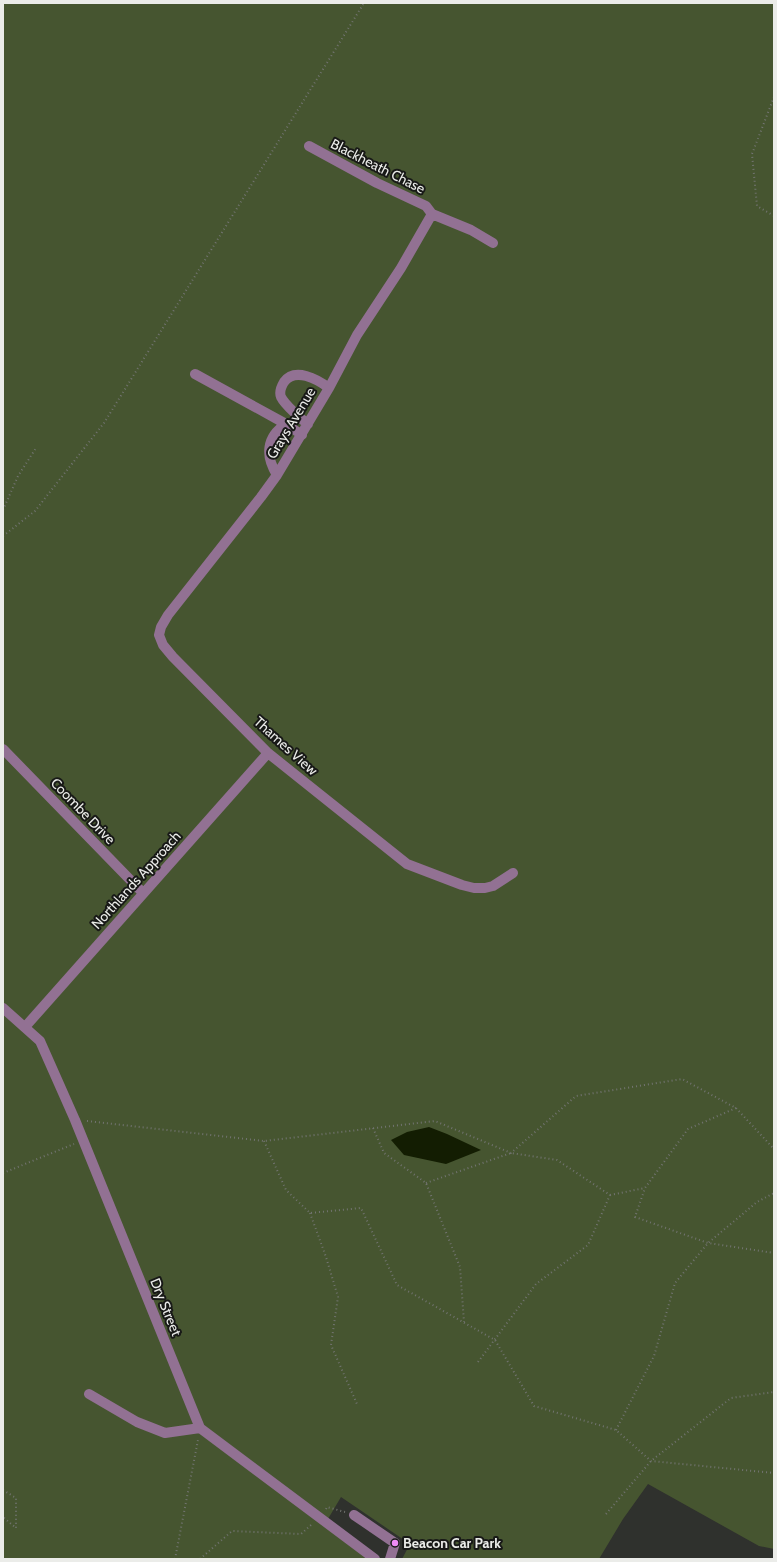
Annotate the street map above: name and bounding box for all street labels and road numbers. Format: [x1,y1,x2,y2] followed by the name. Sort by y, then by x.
[328,134,428,198] street label: Blackheath Chase
[263,384,319,462] street label: Grays Avenue
[250,713,322,779] street label: Thames View
[47,774,119,848] street label: Coombe Drive
[87,827,185,933] street label: Northlands Approach
[146,1275,186,1339] street label: Dry Street

